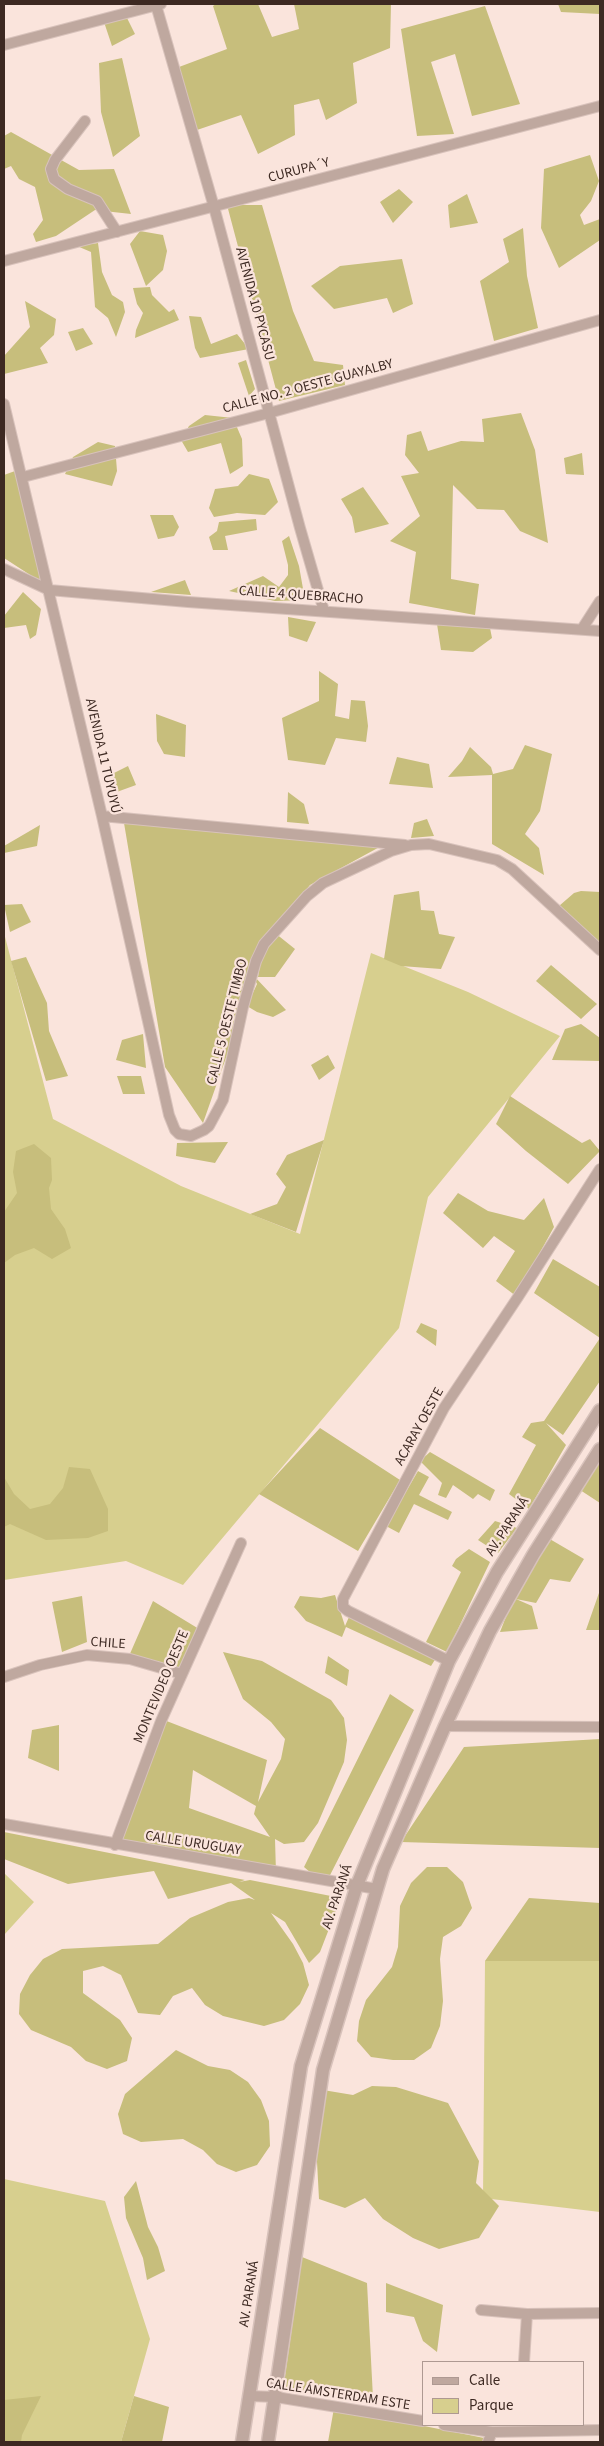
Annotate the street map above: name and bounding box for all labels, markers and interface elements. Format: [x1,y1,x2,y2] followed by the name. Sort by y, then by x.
[266,155,332,187] street label: CURUPA´Y
[231,245,277,363] street label: AVENIDA 10 PYCASU
[221,356,395,418] street label: CALLE NO. 2 OESTE GUAYALBY
[238,583,364,609] street label: CALLE 4 QUEBRACHO
[81,697,123,815] street label: AVENIDA 11 TUYUYÚ
[204,957,252,1087] street label: CALLE 5 OESTE TIMBO
[392,1385,448,1469] street label: ACARAY OESTE
[483,1494,533,1560] street label: AV. PARANÁ
[131,1628,193,1746] street label: MONTEVIDEO OESTE
[90,1634,126,1654] street label: CHILE
[144,1828,242,1860] street label: CALLE URUGUAY
[319,1863,357,1931] street label: AV. PARANÁ
[236,2260,264,2328] street label: AV. PARANÁ
[422,2361,584,2426] legend
[469,2370,500,2391] text: Calle
[265,2375,411,2415] street label: CALLE ÁMSTERDAM ESTE
[469,2395,513,2416] text: Parque

